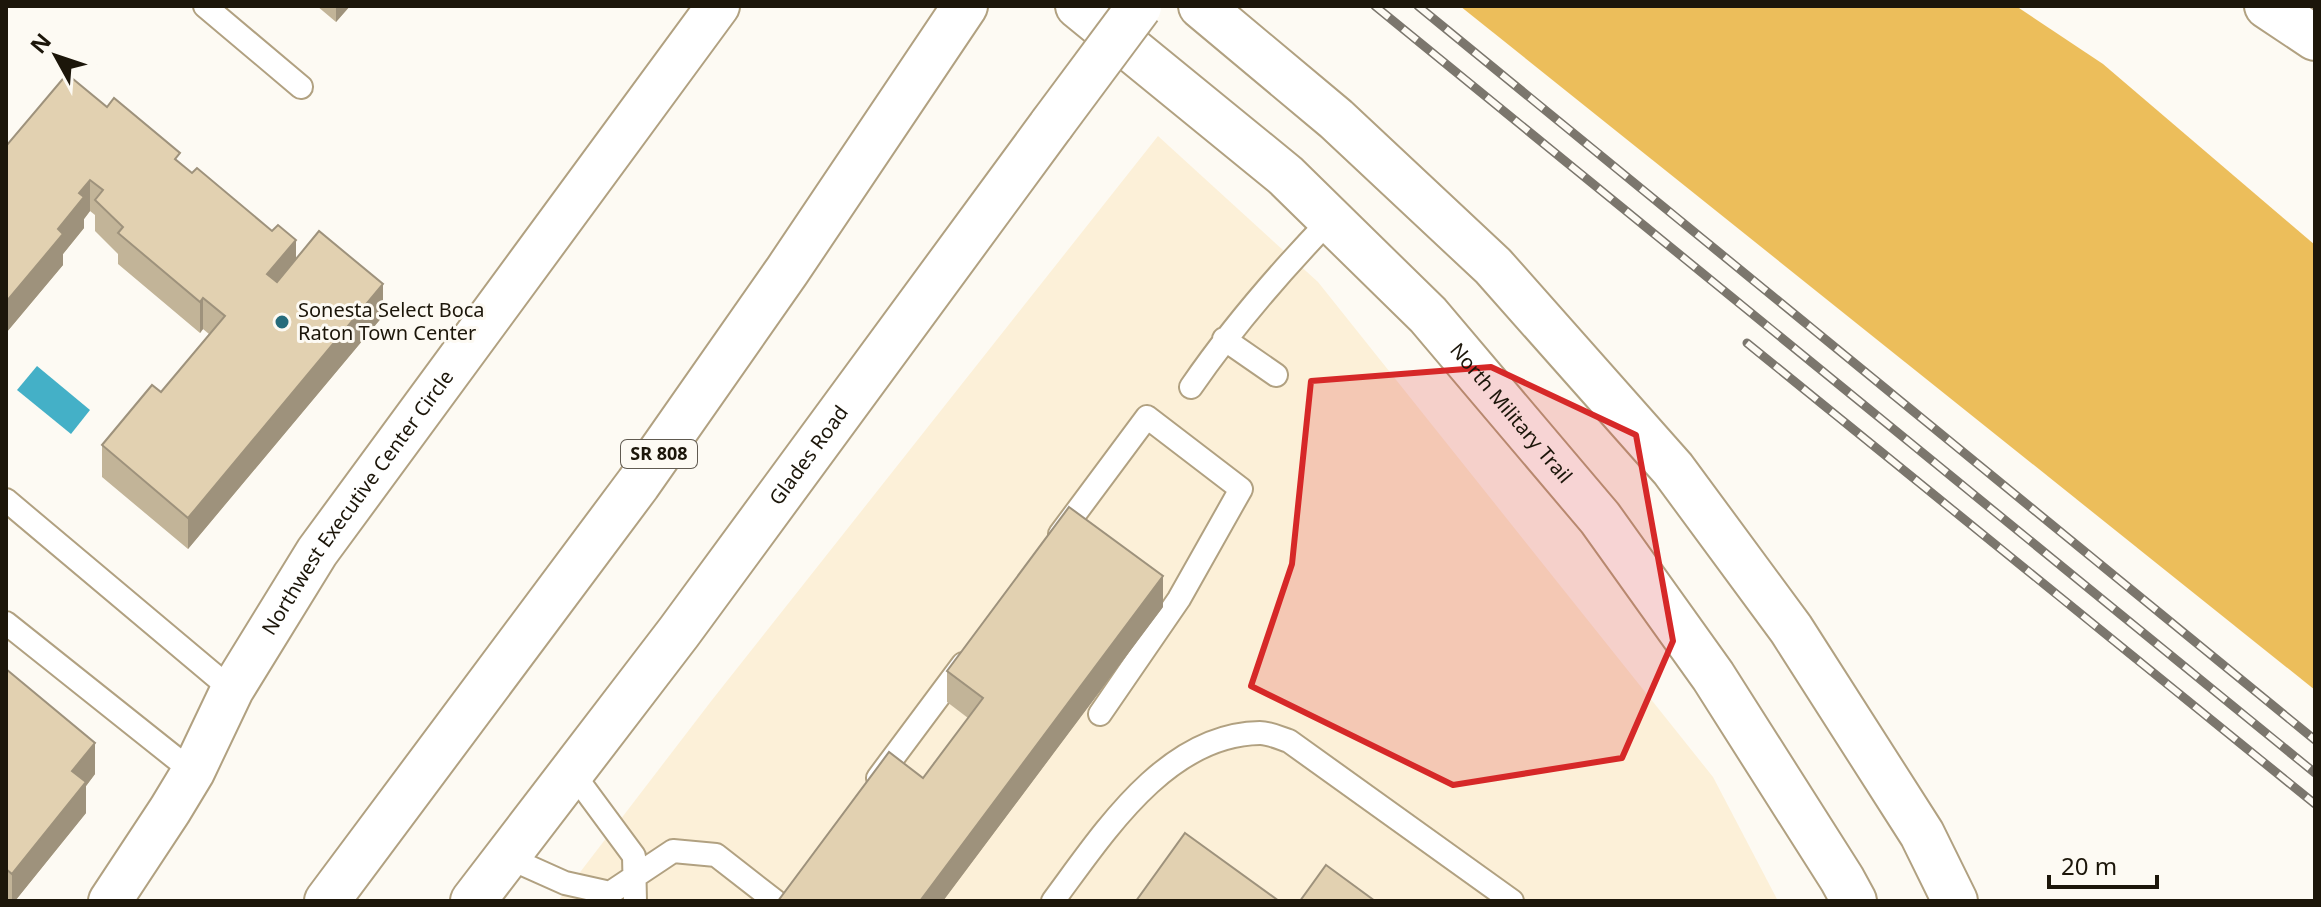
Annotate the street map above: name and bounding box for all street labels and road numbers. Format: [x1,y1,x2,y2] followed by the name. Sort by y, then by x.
[1444,337,1579,489] street label: North Military Trail
[255,364,459,640] street label: Northwest Executive Center Circle
[763,400,854,510] street label: Glades Road
[621,440,697,468] road number: SR 808

